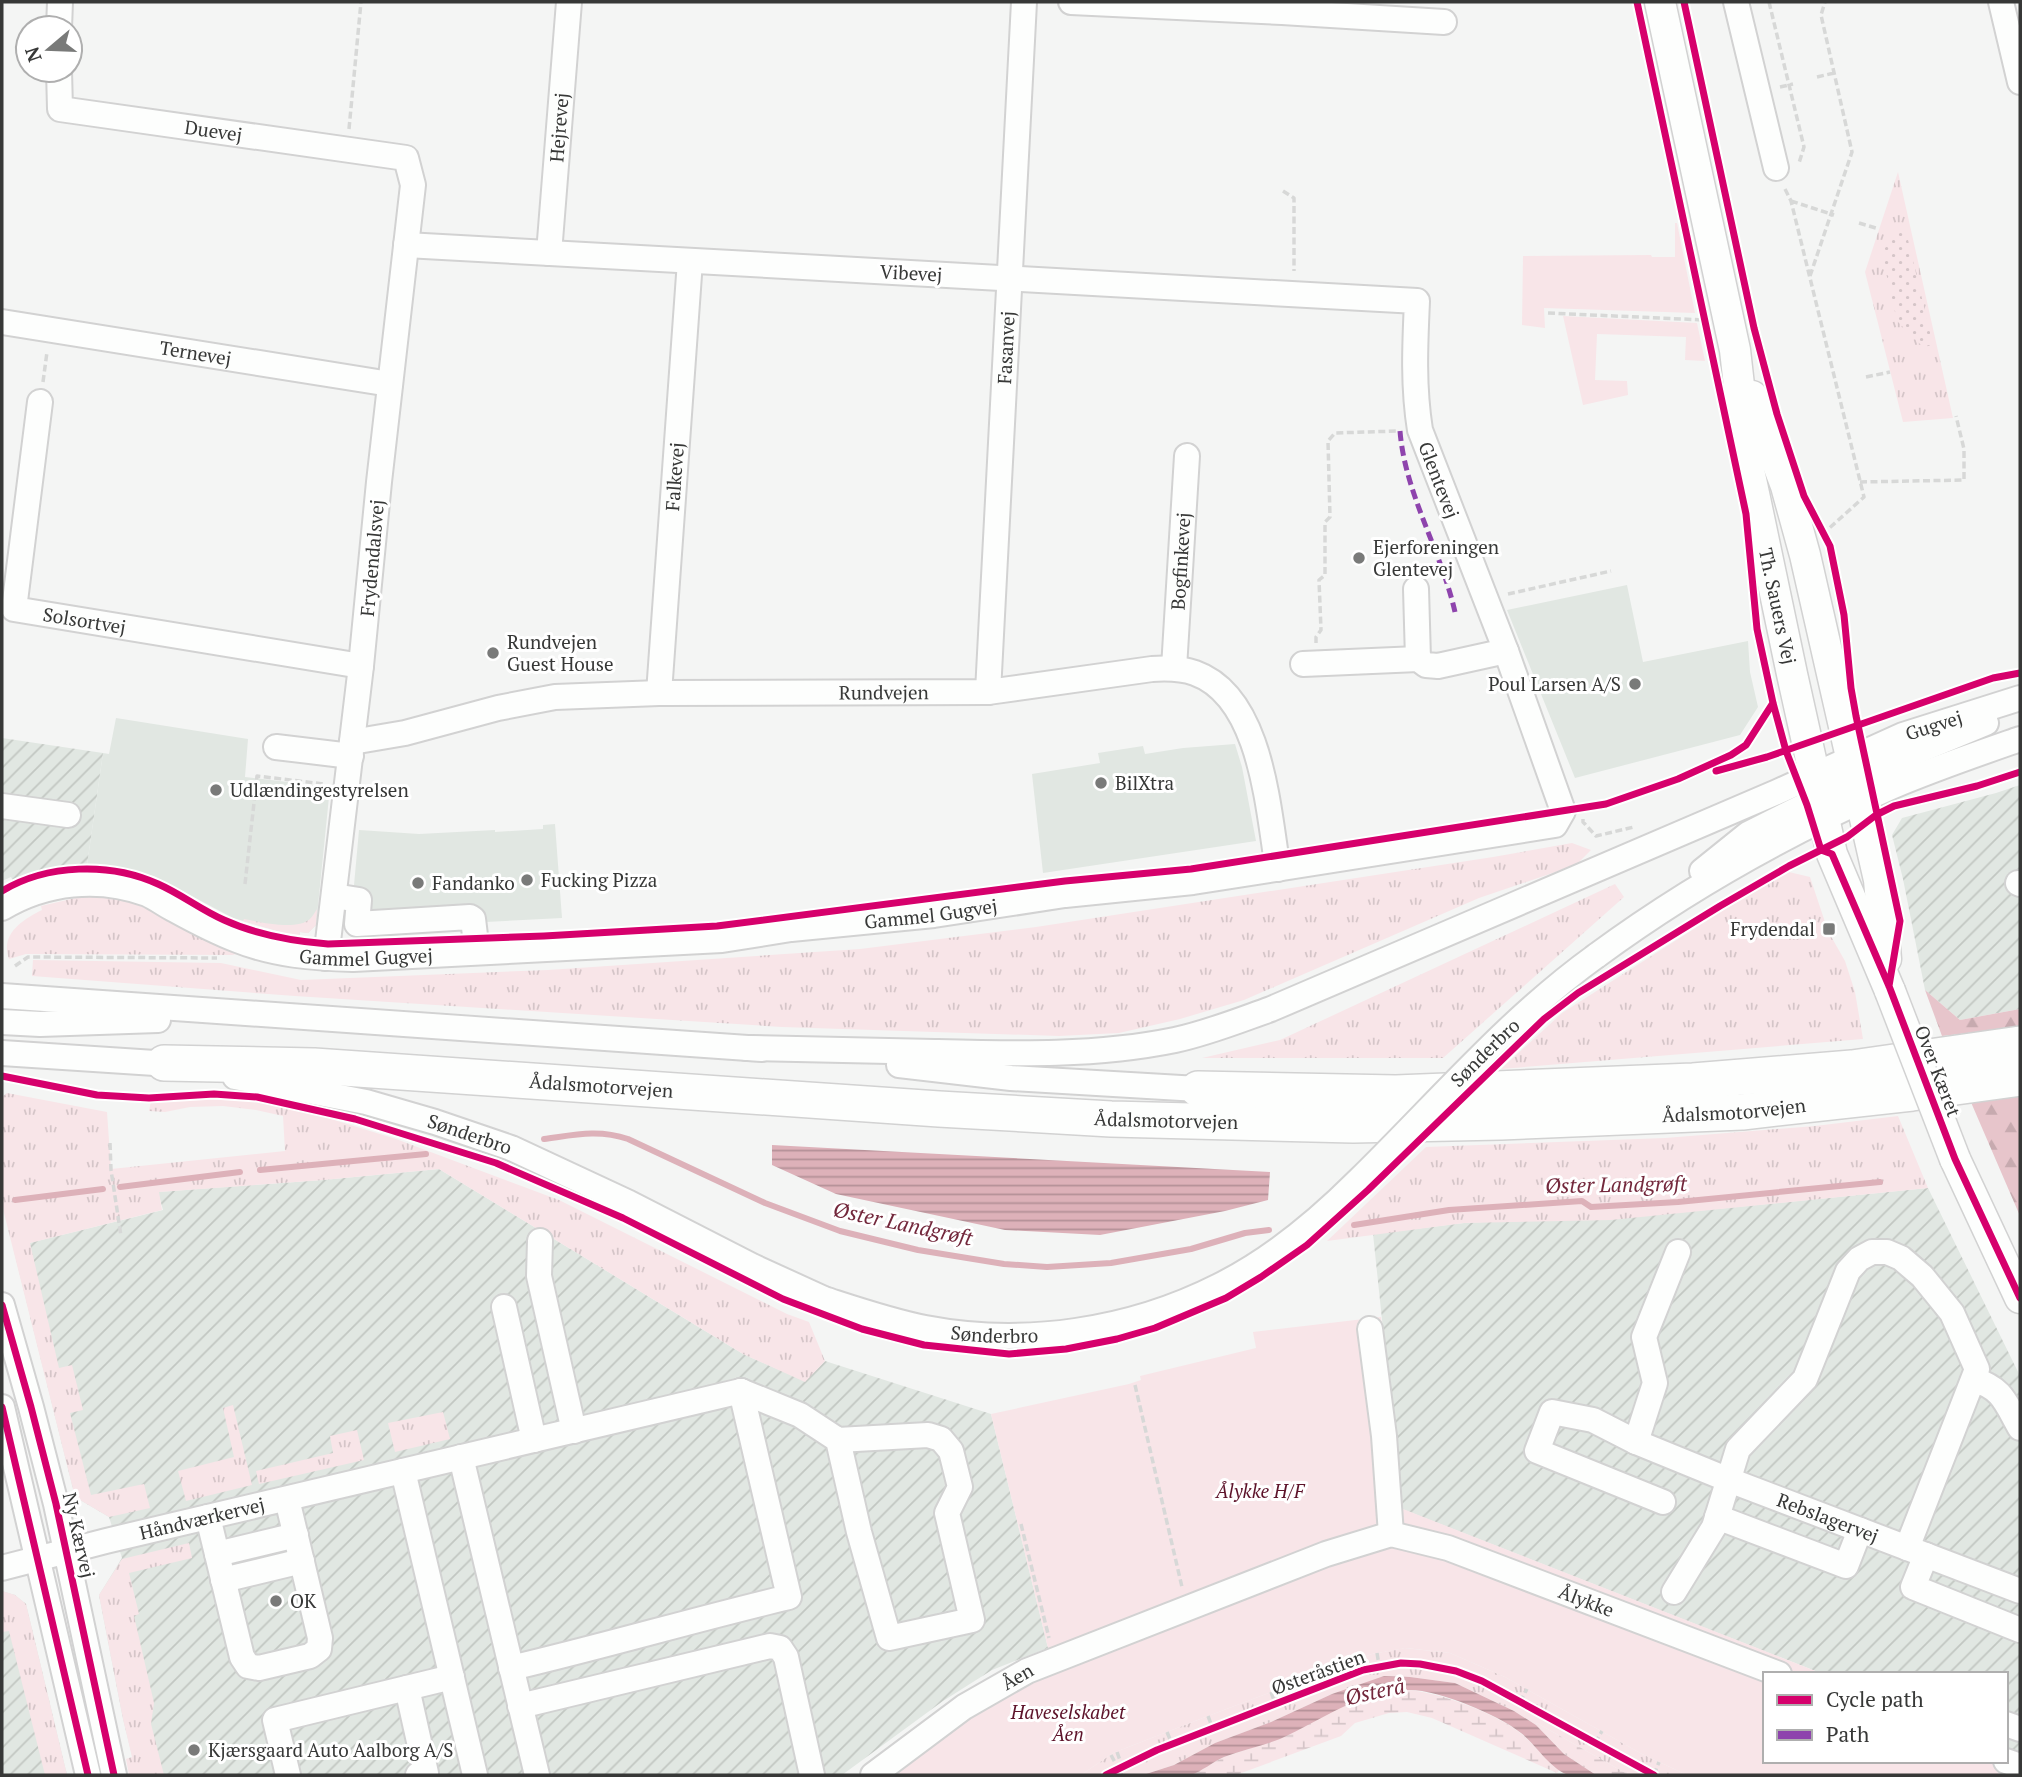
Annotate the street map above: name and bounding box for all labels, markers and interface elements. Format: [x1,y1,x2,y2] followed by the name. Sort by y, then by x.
[14,14,84,84] north arrow
[18,43,47,66] text: N
[543,92,574,163] street label: Hejrevej
[183,114,244,147] street label: Duevej
[879,258,943,287] street label: Vibevej
[991,310,1020,385] street label: Fasanvej
[158,334,233,370] street label: Ternevej
[1413,438,1466,522] street label: Glentevej
[659,441,689,512] street label: Falkevej
[354,498,389,618] street label: Frydendalsvej
[1165,511,1196,611] street label: Bogfinkevej
[1373,534,1499,581] place label: Ejerforeningen Glentevej
[1754,546,1803,667] street label: Th. Sauers Vej
[1351,550,1367,566] marker: Ejerforeningen Glentevej
[41,601,128,639] street label: Solsortvej
[507,629,613,676] place label: Rundvejen Guest House
[485,645,501,661] marker: Rundvejen Guest House
[1488,671,1621,696] place label: Poul Larsen A/S
[1627,676,1643,692] marker: Poul Larsen A/S
[839,679,929,704] street label: Rundvejen
[1902,704,1965,745] street label: Gugvej
[1115,770,1174,795] place label: BilXtra
[1093,775,1109,791] marker: BilXtra
[230,777,409,802] place label: Udlændingestyrelsen
[208,782,224,798] marker: Udlændingestyrelsen
[541,867,658,892] place label: Fucking Pizza
[432,870,515,895] place label: Fandanko
[519,872,535,888] marker: Fucking Pizza
[410,875,426,891] marker: Fandanko
[863,893,999,934] street label: Gammel Gugvej
[1730,916,1815,941] place label: Frydendal
[1821,921,1837,937] marker: Frydendal
[298,942,433,971] street label: Gammel Gugvej
[1445,1012,1525,1092] street label: Sønderbro
[1910,1022,1967,1120] street label: Over Kæret
[529,1068,674,1103] street label: Ådalsmotorvejen
[1661,1092,1807,1127] street label: Ådalsmotorvejen
[1093,1105,1239,1134] street label: Ådalsmotorvejen
[425,1108,515,1159] street label: Sønderbro
[1545,1169,1688,1199] water label: Øster Landgrøft
[831,1195,976,1252] water label: Øster Landgrøft
[949,1319,1039,1348] street label: Sønderbro
[1215,1478,1306,1503] park label: Ålykke H/F
[1774,1487,1882,1548] street label: Rebslagervej
[58,1490,101,1580] street label: Ny Kærvej
[137,1491,267,1545] street label: Håndværkervej
[1555,1578,1618,1622] street label: Ålykke
[290,1588,317,1613] place label: OK
[268,1593,284,1609] marker: OK
[1268,1643,1368,1700] street label: Østeråstien
[996,1657,1038,1695] street label: Åen
[1342,1671,1407,1711] water label: Østerå
[1763,1672,2008,1763] legend
[1826,1685,1924,1713] text: Cycle path
[1010,1699,1126,1746] park label: Haveselskabet Åen
[1826,1720,1869,1748] text: Path
[208,1737,453,1762] place label: Kjærsgaard Auto Aalborg A/S
[186,1742,202,1758] marker: Kjærsgaard Auto Aalborg A/S

